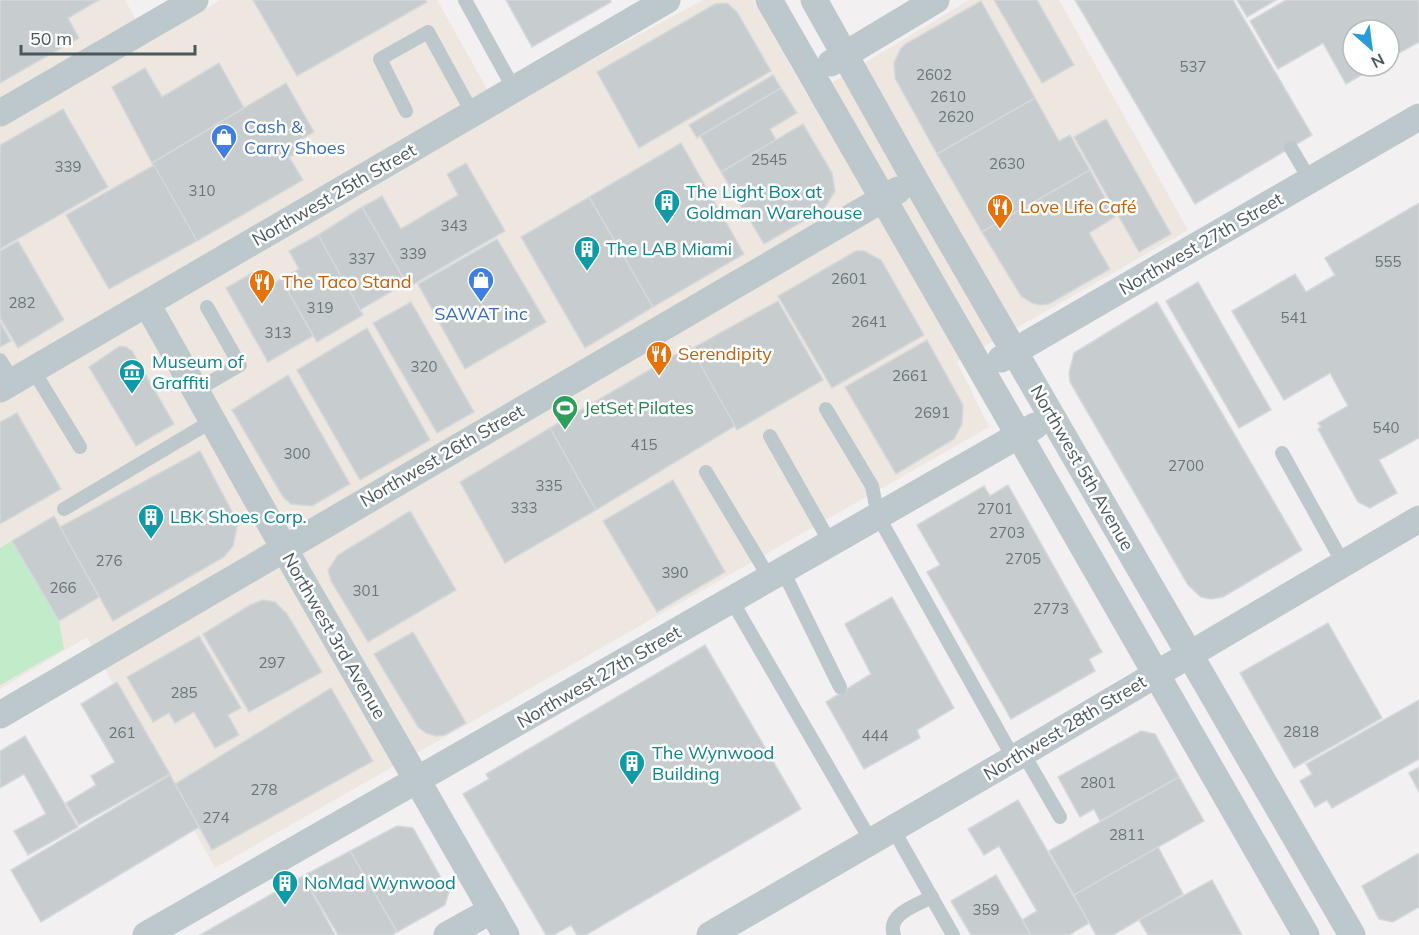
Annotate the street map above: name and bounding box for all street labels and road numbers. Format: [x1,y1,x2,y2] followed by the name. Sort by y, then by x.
[248,138,420,251] street label: Northwest 25th Street
[1115,187,1287,300] street label: Northwest 27th Street
[1026,381,1139,555] street label: Northwest 5th Avenue
[356,399,528,512] street label: Northwest 26th Street
[277,549,391,723] street label: Northwest 3rd Avenue
[513,620,685,733] street label: Northwest 27th Street
[979,670,1150,785] street label: Northwest 28th Street

